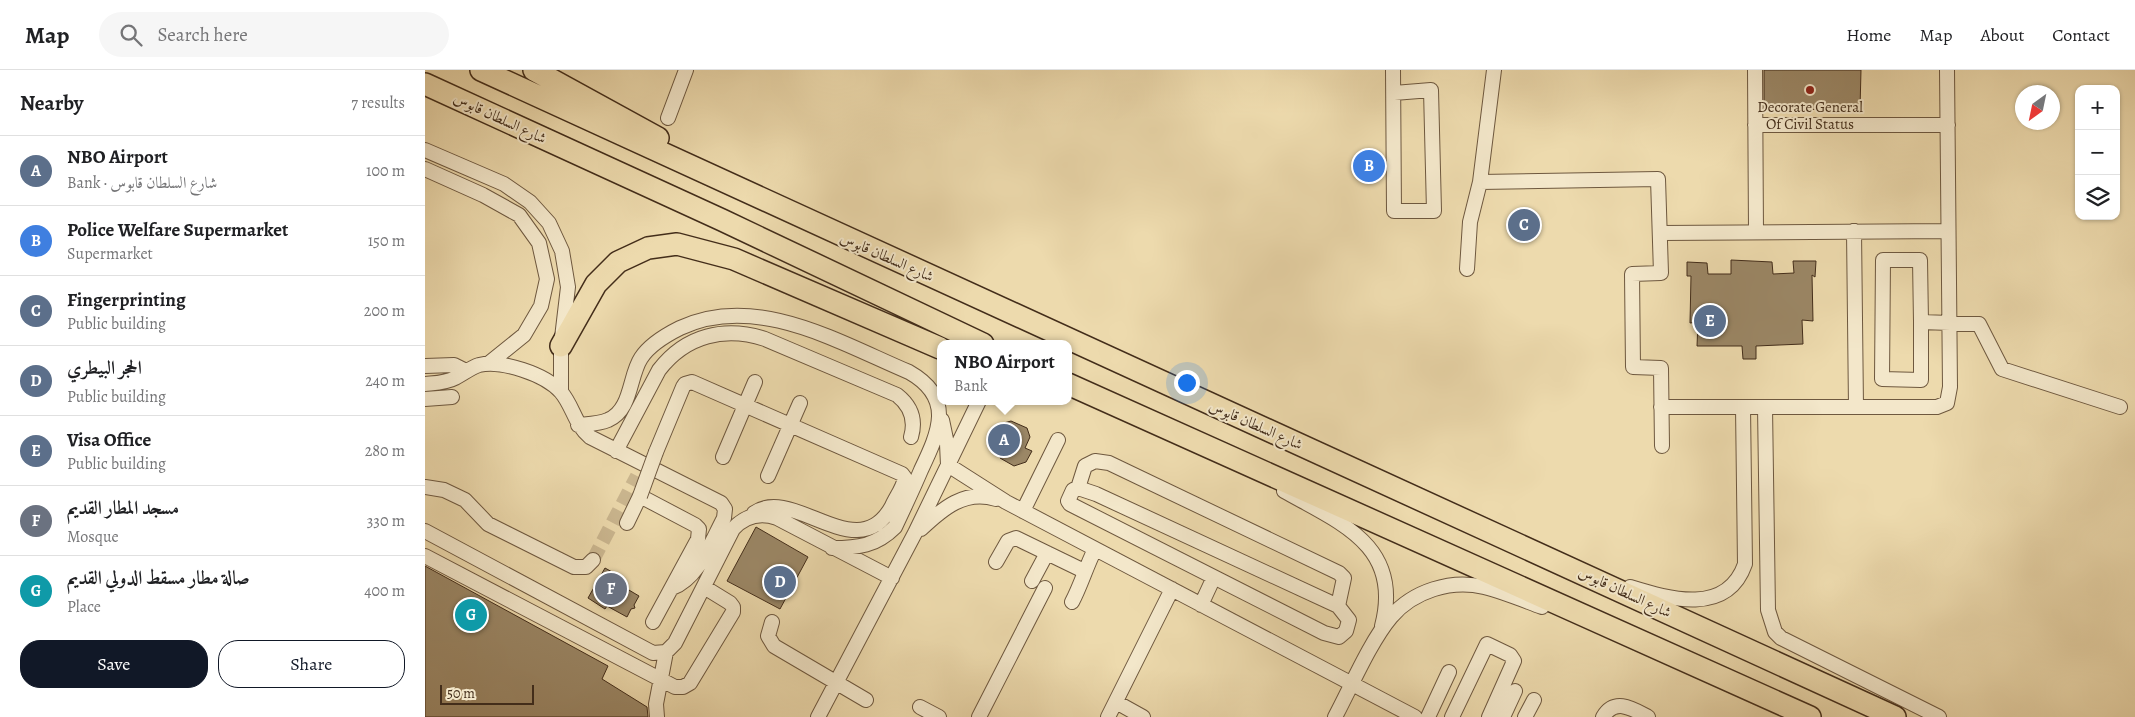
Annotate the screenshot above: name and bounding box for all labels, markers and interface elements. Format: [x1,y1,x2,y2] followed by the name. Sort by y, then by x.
[99,12,449,57] search box
[25,19,69,51] text: Map
[117,21,145,49] icon: search
[157,22,248,48] text: Search here
[1846,23,1891,47] text: Home
[1919,23,1952,47] text: Map
[1980,23,2024,47] text: About
[2052,23,2110,47] text: Contact
[1804,84,1816,96] marker: Decorate General Of Civil Status
[2015,85,2060,130] north arrow
[2075,85,2120,220] map controls
[2075,85,2120,130] button: +
[449,88,550,151] street label: شارع السلطان قابوس
[20,89,83,117] text: Nearby
[351,92,405,114] text: 7 results
[1757,97,1863,134] place label: Decorate General Of Civil Status
[2075,130,2120,175] button: −
[67,144,168,170] text: NBO Airport
[1353,147,1385,185] pin: B
[31,160,41,182] text: A
[366,160,405,182] text: 100 m
[67,172,217,194] text: Bank · شارع السلطان قابوس
[2075,175,2120,220] button: layers
[1508,206,1540,244] pin: C
[67,217,288,243] text: Police Welfare Supermarket
[836,227,937,289] street label: شارع السلطان قابوس
[31,230,41,252] text: B
[368,230,405,252] text: 150 m
[67,243,153,265] text: Supermarket
[67,287,186,313] text: Fingerprinting
[31,300,41,322] text: C
[364,300,405,322] text: 200 m
[1694,302,1726,340] pin: E
[67,313,166,335] text: Public building
[937,340,1072,405] popup
[954,349,1055,375] text: NBO Airport
[67,355,142,381] text: الحجر البيطري
[30,370,42,392] text: D
[365,370,405,392] text: 240 m
[1174,370,1200,396] your location
[954,375,988,397] text: Bank
[67,386,166,408] text: Public building
[1205,395,1306,457] street label: شارع السلطان قابوس
[988,421,1020,459] pin: A
[67,427,151,453] text: Visa Office
[31,440,41,462] text: E
[365,440,405,462] text: 280 m
[67,453,166,475] text: Public building
[67,495,179,521] text: مسجد المطار القديم
[32,510,40,532] text: F
[367,510,405,532] text: 330 m
[67,526,119,548] text: Mosque
[1574,562,1675,625] street label: شارع السلطان قابوس
[764,563,796,601] pin: D
[67,565,250,591] text: صالة مطار مسقط الدولي القديم
[595,570,627,608] pin: F
[31,580,41,602] text: G
[364,580,405,602] text: 400 m
[67,596,101,618] text: Place
[455,596,487,634] pin: G
[20,640,208,688] button: Save
[218,640,405,688] button: Share
[440,682,534,705] scale bar
[447,684,475,703] text: 50 m

